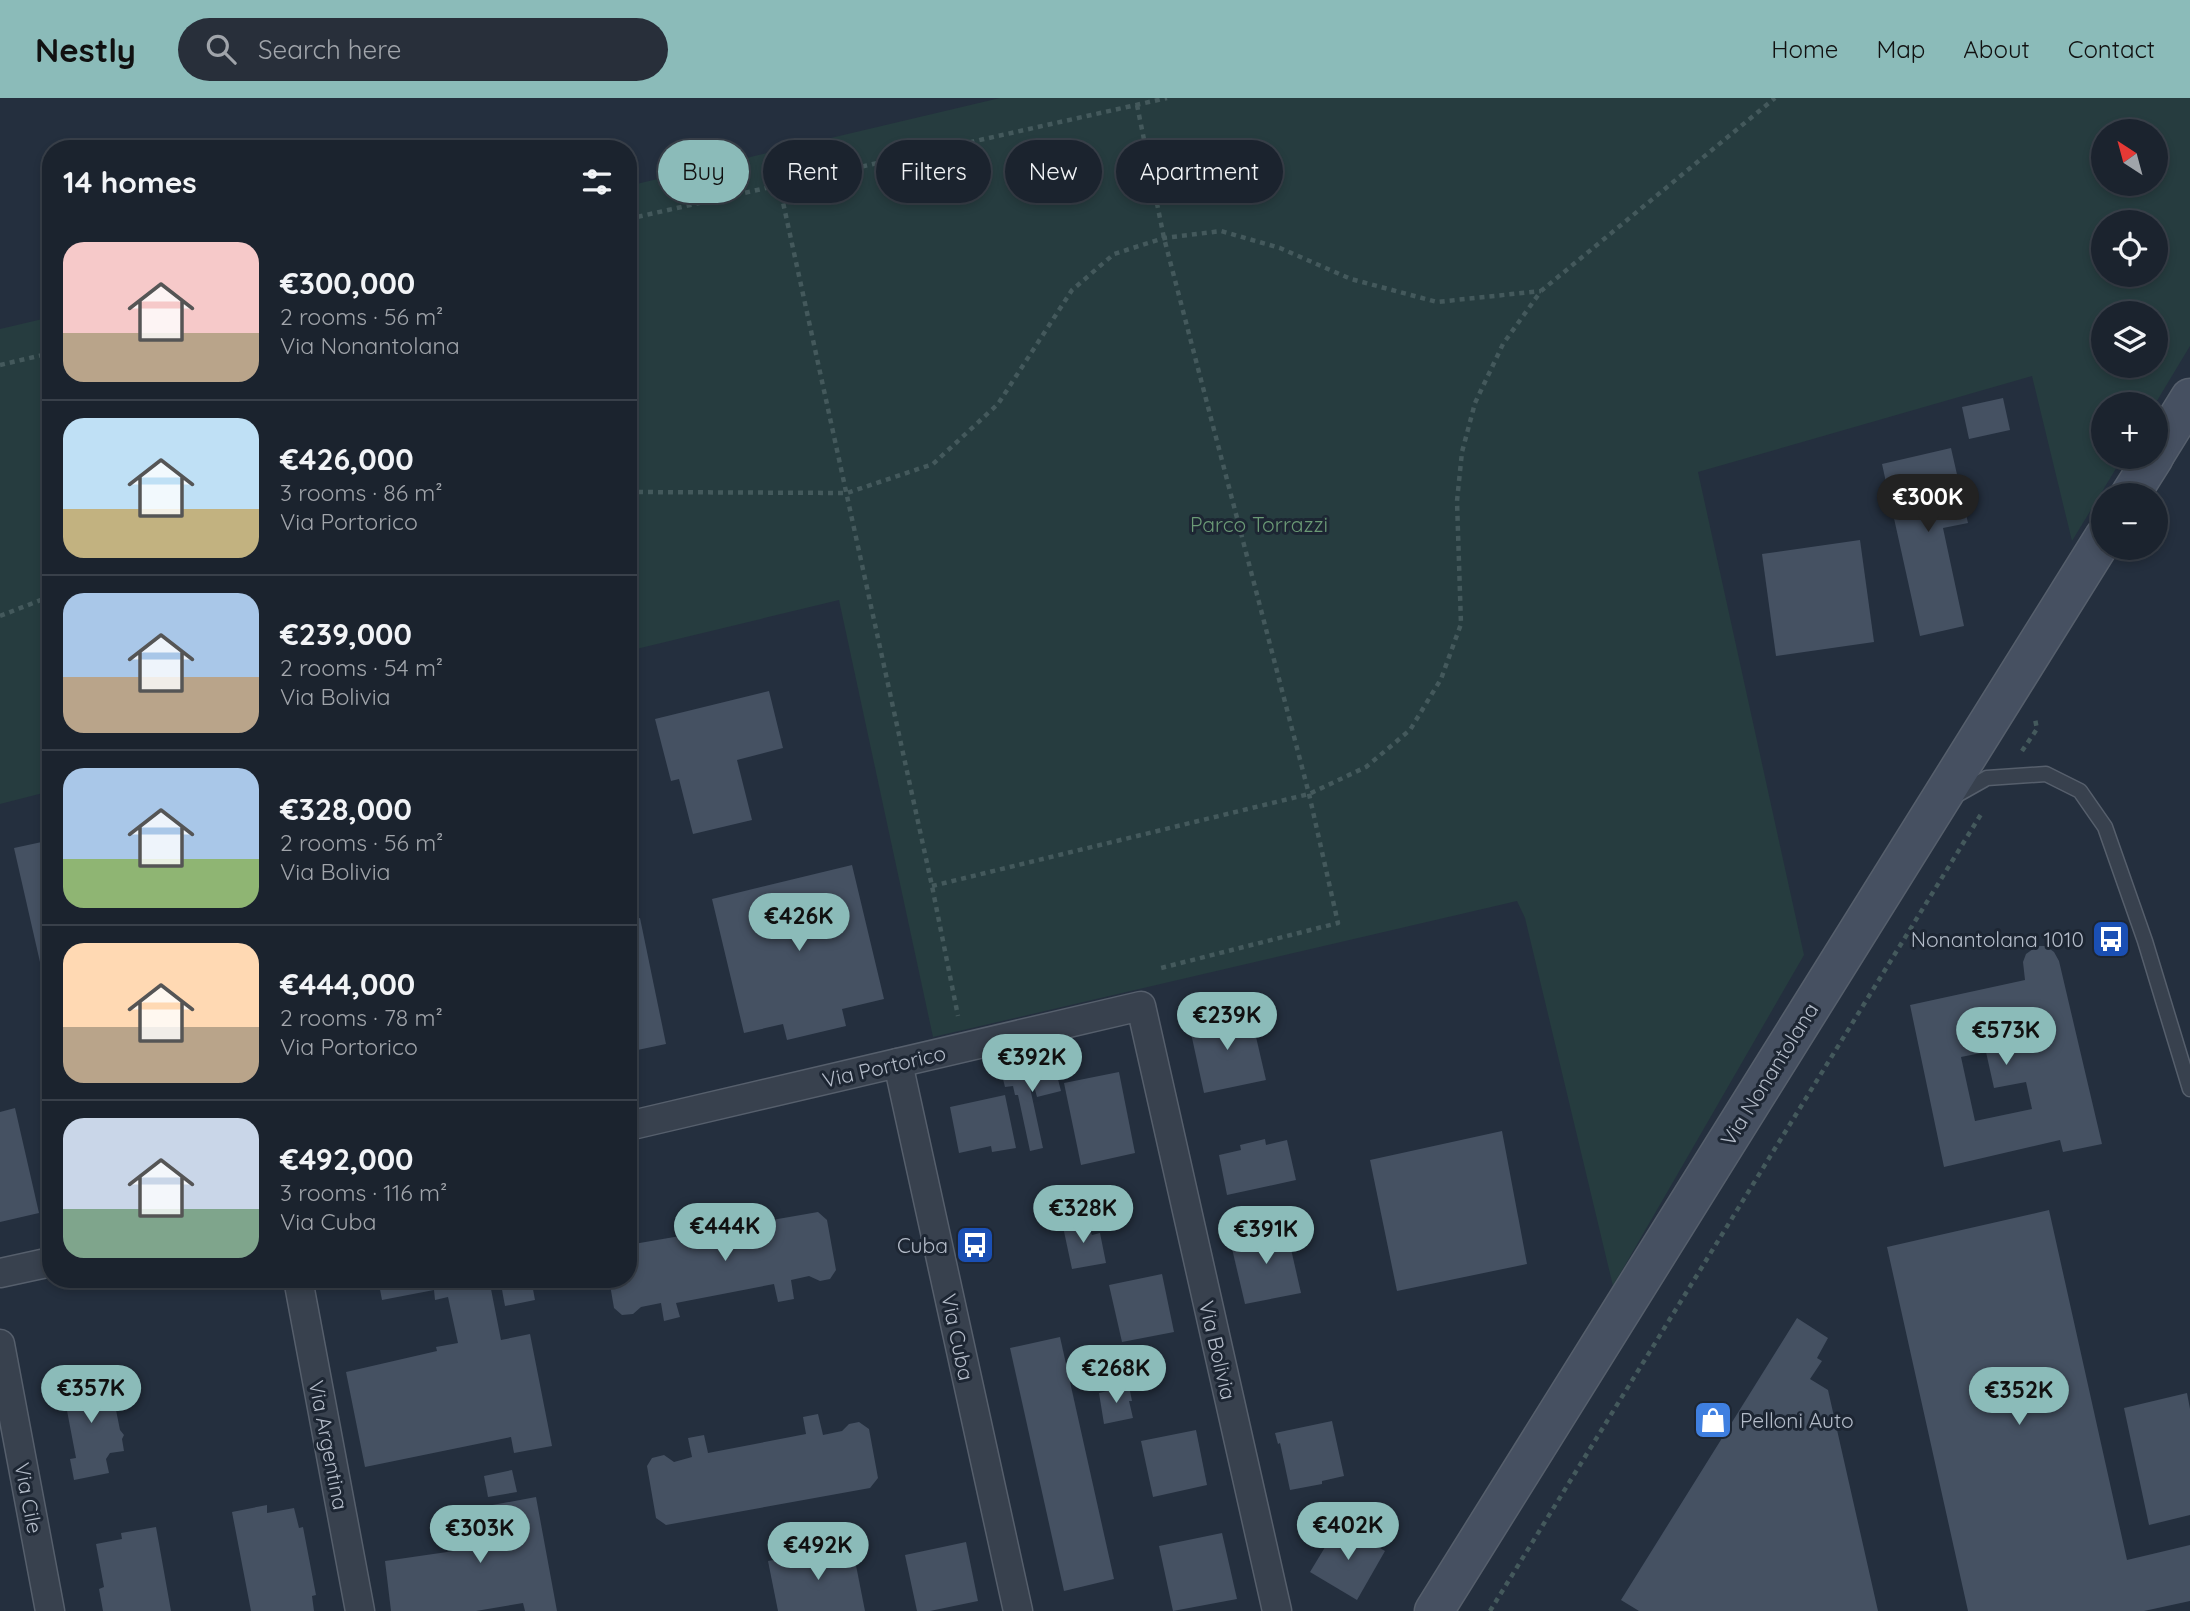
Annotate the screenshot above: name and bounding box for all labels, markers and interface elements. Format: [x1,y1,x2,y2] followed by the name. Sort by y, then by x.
[178,18,668,81] search box
[35,29,136,70] text: Nestly
[202,30,240,68] icon: search
[258,33,401,66] text: Search here
[1771,34,1838,64] text: Home
[1876,34,1925,64] text: Map
[1963,34,2030,64] text: About
[2068,34,2155,64] text: Contact
[2091,119,2168,196] north arrow
[2091,119,2168,560] map controls
[658,140,749,203] chip: Buy
[763,140,862,203] chip: Rent
[876,140,991,203] chip: Filters
[1005,140,1102,203] chip: New
[1116,140,1283,203] chip: Apartment
[63,163,197,201] text: 14 homes
[578,163,616,201] icon: filters
[2091,210,2168,287] button: locate
[280,264,415,302] text: €300,000
[119,270,203,354] icon: home
[2091,301,2168,378] button: layers
[280,302,443,331] text: 2 rooms · 56 m²
[280,331,460,360] text: Via Nonantolana
[2091,392,2168,469] button: +
[280,440,414,478] text: €426,000
[119,446,203,530] icon: home
[1879,474,1977,534] pin: €300K
[280,478,443,507] text: 3 rooms · 86 m²
[1893,482,1963,511] text: €300K
[2091,483,2168,560] button: −
[280,507,418,536] text: Via Portorico
[1190,511,1328,537] park label: Parco Torrazzi
[280,615,412,653] text: €239,000
[119,621,203,705] icon: home
[280,653,443,682] text: 2 rooms · 54 m²
[280,682,391,711] text: Via Bolivia
[280,790,412,828] text: €328,000
[119,796,203,880] icon: home
[280,828,443,857] text: 2 rooms · 56 m²
[280,857,391,886] text: Via Bolivia
[750,894,848,953] pin: €426K
[765,901,833,930] text: €426K
[2090,918,2132,960] bus stop icon: Nonantolana 1010
[1911,926,2084,952] place label: Nonantolana 1010
[280,965,415,1003] text: €444,000
[119,971,203,1055] icon: home
[1178,992,1276,1052] pin: €239K
[1715,998,1823,1150] street label: Via Nonantolana
[1193,1000,1261,1029] text: €239K
[280,1003,443,1032] text: 2 rooms · 78 m²
[1957,1007,2055,1067] pin: €573K
[1972,1015,2040,1044] text: €573K
[280,1032,418,1061] text: Via Portorico
[983,1034,1081,1094] pin: €392K
[820,1039,948,1093] street label: Via Portorico
[998,1042,1066,1071] text: €392K
[280,1140,413,1178] text: €492,000
[119,1146,203,1230] icon: home
[280,1178,447,1207] text: 3 rooms · 116 m²
[1034,1186,1132,1245] pin: €328K
[1049,1193,1117,1222] text: €328K
[676,1204,774,1263] pin: €444K
[1217,1206,1315,1266] pin: €391K
[280,1207,376,1236] text: Via Cuba
[690,1211,760,1240] text: €444K
[1234,1214,1298,1243] text: €391K
[954,1224,996,1266] bus stop icon: Cuba
[897,1232,948,1258] place label: Cuba
[936,1291,980,1383] street label: Via Cuba
[1194,1298,1242,1402] street label: Via Bolivia
[1067,1346,1165,1405] pin: €268K
[1082,1353,1150,1382] text: €268K
[42,1366,140,1425] pin: €357K
[1970,1368,2068,1427] pin: €352K
[57,1373,125,1402] text: €357K
[1985,1375,2053,1404] text: €352K
[304,1378,354,1512] street label: Via Argentina
[1692,1399,1734,1441] shop icon: Pelloni Auto
[1740,1407,1854,1433] place label: Pelloni Auto
[9,1460,49,1536] street label: Via Cile
[1299,1502,1397,1562] pin: €402K
[431,1506,529,1565] pin: €303K
[1313,1510,1383,1539] text: €402K
[446,1513,514,1542] text: €303K
[769,1522,867,1582] pin: €492K
[784,1530,852,1559] text: €492K

